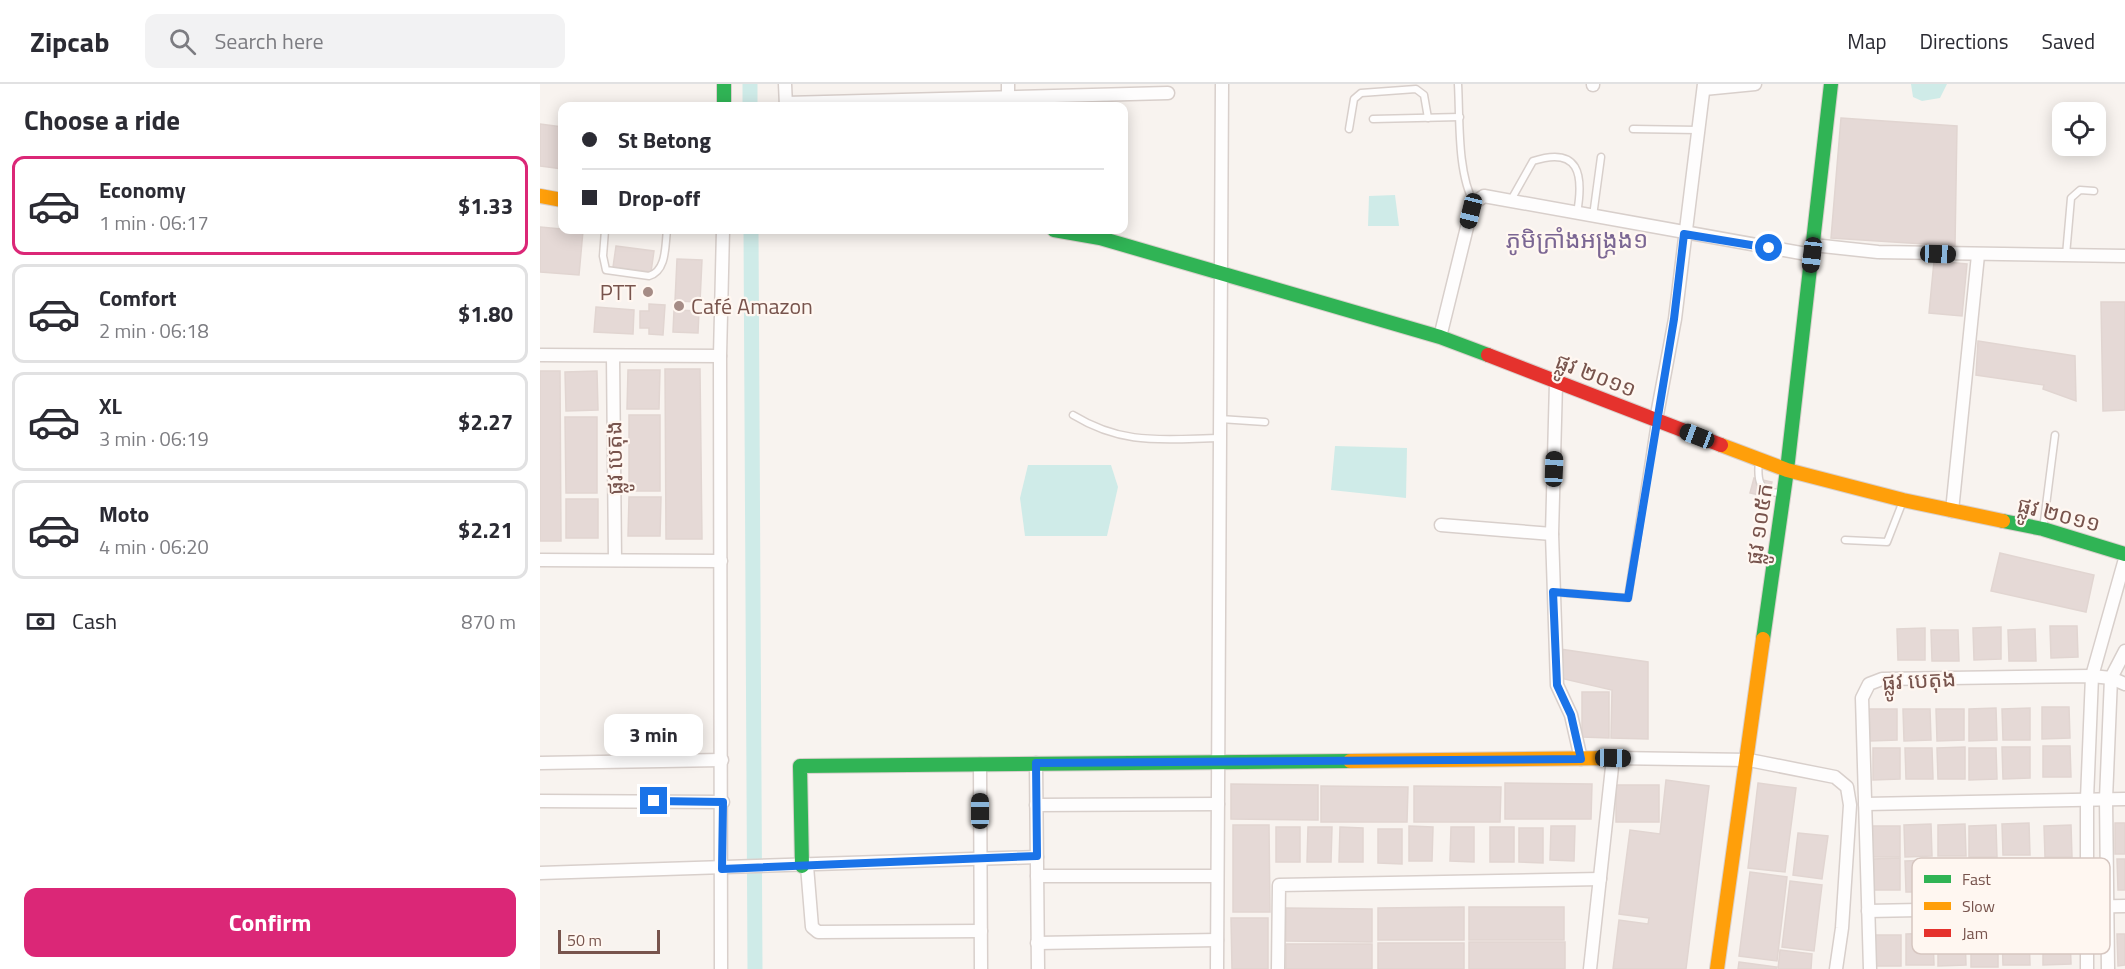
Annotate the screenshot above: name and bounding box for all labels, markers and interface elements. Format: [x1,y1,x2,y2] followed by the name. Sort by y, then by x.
[145,14,565,68] search box
[30,20,109,63] text: Zipcab
[214,24,324,58] text: Search here
[166,25,199,58] icon: search
[1847,25,1887,57] text: Map
[1920,25,2009,57] text: Directions
[2042,25,2095,57] text: Saved
[24,99,180,140] text: Choose a ride
[2052,102,2106,156] map controls
[2052,102,2106,156] button: locate
[618,123,711,157] text: St Betong
[99,173,186,207] text: Economy
[27,179,81,233] icon: car
[618,181,700,215] text: Drop-off
[458,189,513,223] text: $1.33
[1458,191,1484,231] car
[99,207,209,238] text: 1 min · 06:17
[1506,221,1648,259] district label: ភូមិក្រាំងអង្រ្កង១
[1755,234,1782,261] route start
[1801,236,1823,274] car
[1920,244,1956,264] car
[600,275,636,309] place label: PTT
[99,281,177,315] text: Comfort
[641,285,655,299] marker: PTT
[27,287,81,341] icon: car
[691,289,813,323] place label: Café Amazon
[458,297,513,331] text: $1.80
[672,299,686,313] marker: Café Amazon
[99,315,209,346] text: 2 min · 06:18
[1549,344,1642,409] street label: ផ្លូវ ២០១១
[99,389,122,423] text: XL
[27,395,81,449] icon: car
[458,405,513,439] text: $2.27
[596,421,635,495] street label: ផ្លូវ បេតុង
[1677,421,1717,451] car
[99,423,209,454] text: 3 min · 06:19
[1544,451,1564,487] car
[1736,481,1785,567] street label: ផ្លូវ ១០៥ក
[2013,487,2104,544] street label: ផ្លូវ ២០១១
[99,497,149,531] text: Moto
[27,503,81,557] icon: car
[458,513,513,547] text: $2.21
[99,531,209,562] text: 4 min · 06:20
[72,604,117,638] text: Cash
[24,605,57,638] icon: cash
[461,606,516,637] text: 870 m
[1881,661,1957,702] street label: ផ្លូវ បេតុង
[604,714,704,756] callout: 3 min
[629,719,678,750] text: 3 min
[1595,749,1631,767] car
[640,787,667,814] route end
[971,793,989,829] car
[1912,858,2110,954] legend
[1962,867,1991,891] text: Fast
[24,888,516,957] button: Confirm
[1962,894,1995,918] text: Slow
[1962,921,1988,945] text: Jam
[558,927,660,954] scale bar
[567,928,602,952] text: 50 m

